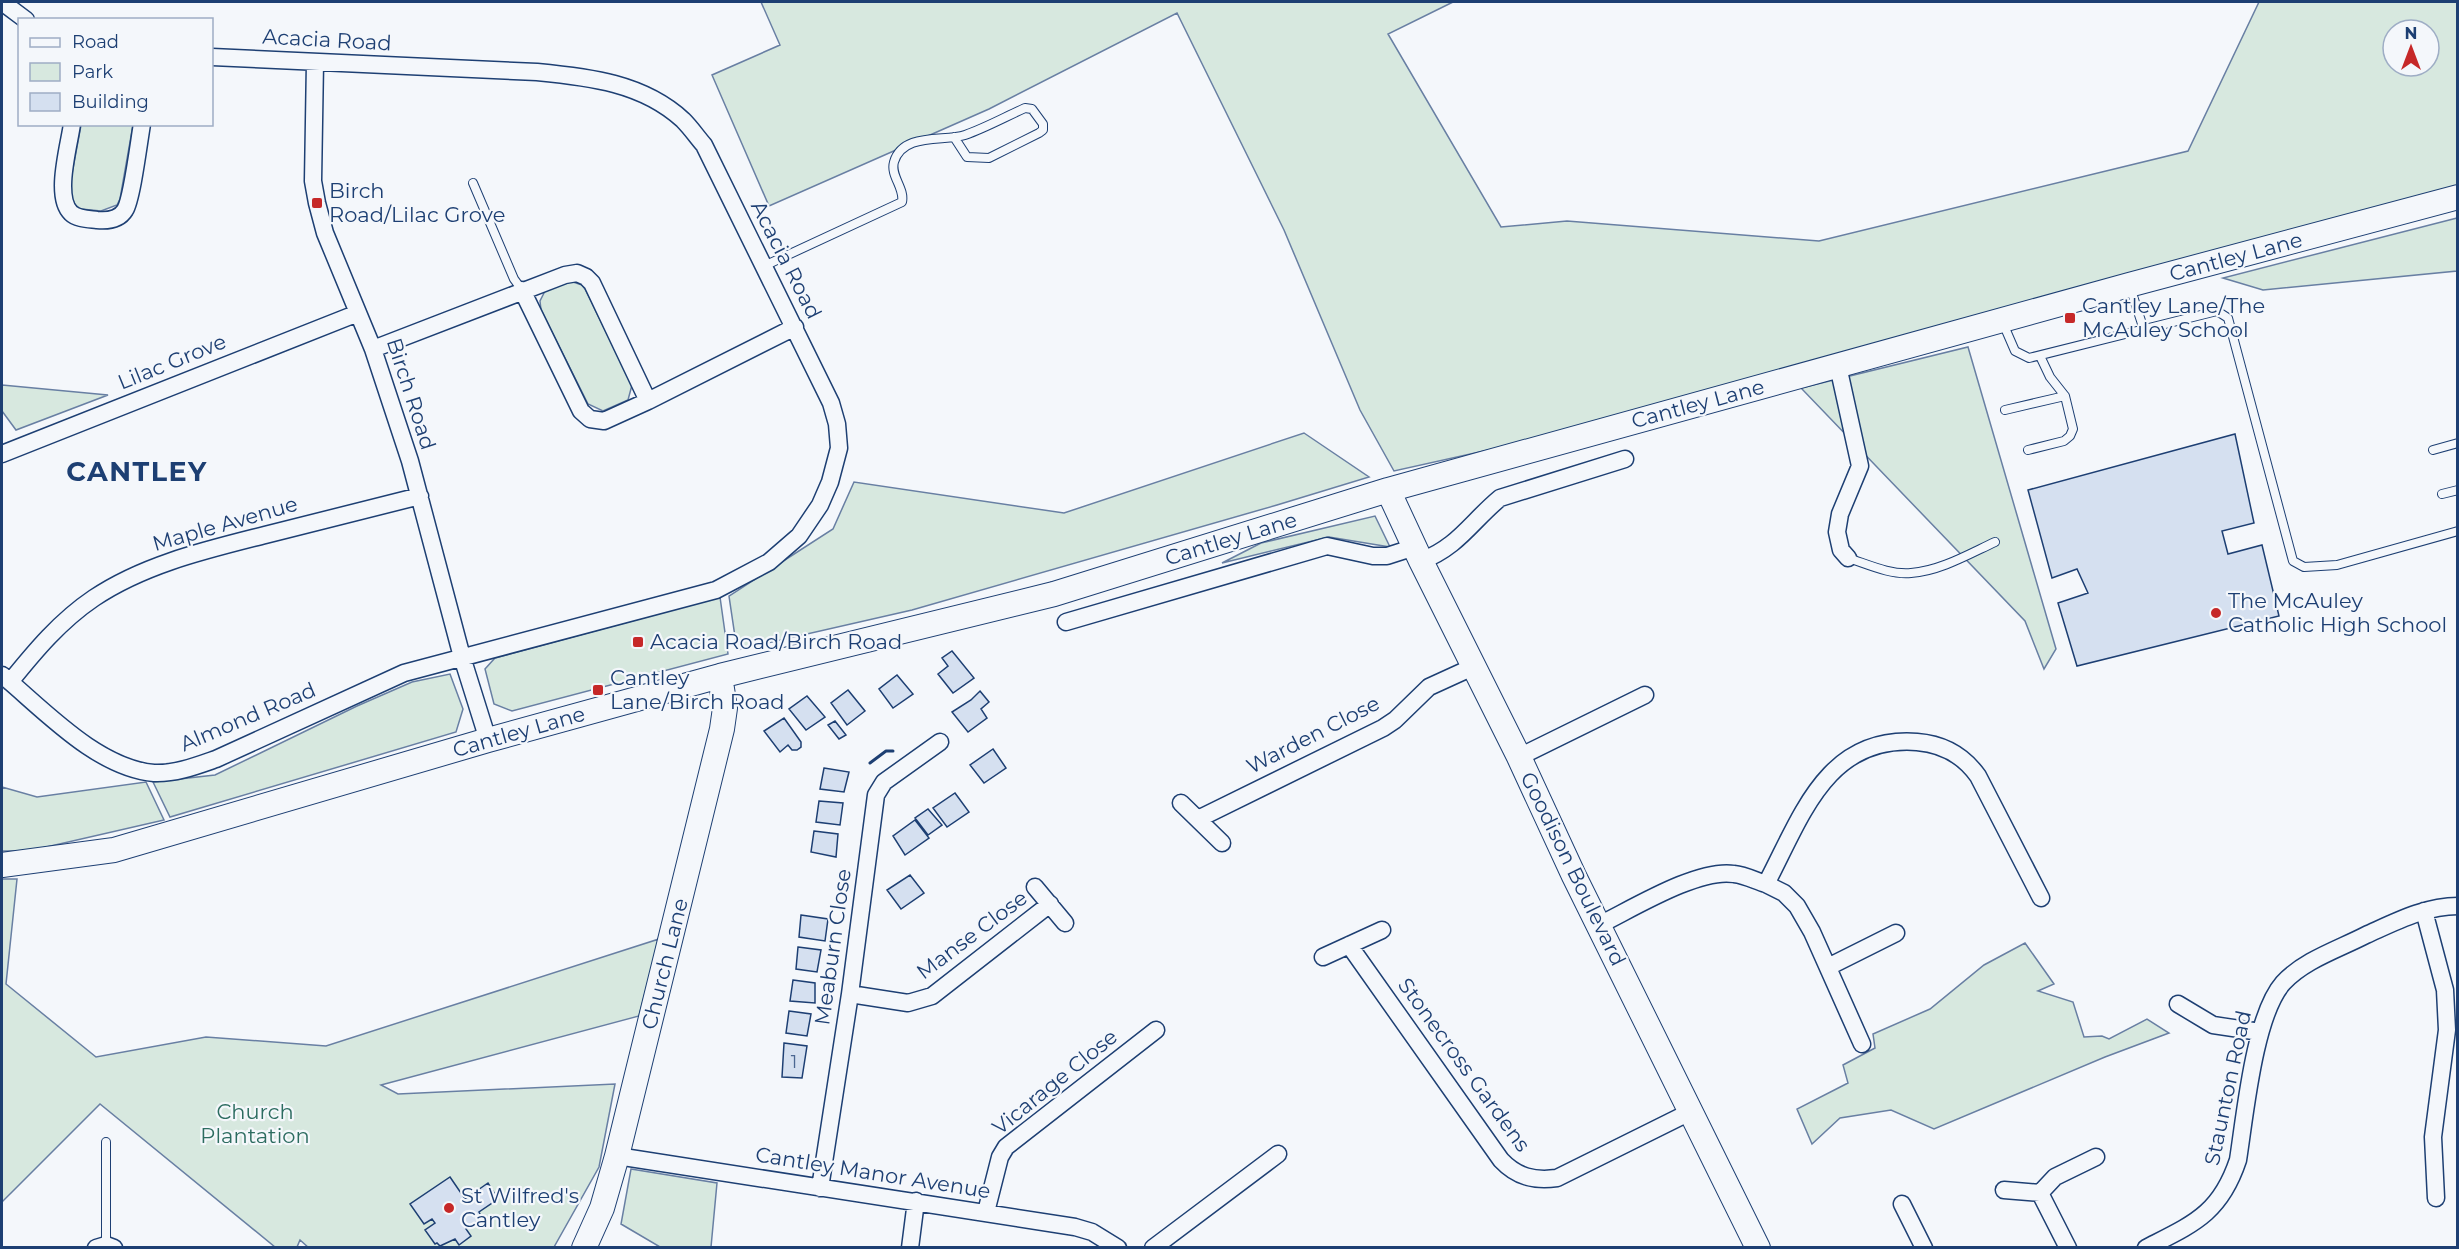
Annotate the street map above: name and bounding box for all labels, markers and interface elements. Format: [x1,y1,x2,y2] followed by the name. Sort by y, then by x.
[18,18,213,126] legend
[2381,18,2441,78] north arrow
[262,24,392,55] street label: Acacia Road
[2405,24,2417,43] text: N
[72,31,119,53] text: Road
[72,61,113,83] text: Park
[72,91,149,113] text: Building
[329,178,505,227] place label: Birch Road/Lilac Grove
[310,196,324,210] marker: Birch Road/Lilac Grove
[746,197,827,323] street label: Acacia Road
[2167,227,2305,286] street label: Cantley Lane
[2082,293,2265,342] place label: Cantley Lane/The McAuley School
[2063,311,2077,325] marker: Cantley Lane/The McAuley School
[114,329,230,395] street label: Lilac Grove
[382,335,441,453] street label: Birch Road
[1629,374,1767,433] street label: Cantley Lane
[66,455,208,488] district label: CANTLEY
[149,491,300,556] street label: Maple Avenue
[1162,507,1300,570] street label: Cantley Lane
[2228,588,2447,637] place label: The McAuley Catholic High School
[2209,606,2223,620] marker: The McAuley Catholic High School
[650,629,902,654] place label: Acacia Road/Birch Road
[631,635,645,649] marker: Acacia Road/Birch Road
[610,665,785,714] place label: Cantley Lane/Birch Road
[176,677,319,756] street label: Almond Road
[591,683,605,697] marker: Cantley Lane/Birch Road
[1242,690,1383,779] street label: Warden Close
[450,701,588,762] street label: Cantley Lane
[1516,768,1631,970] street label: Goodison Boulevard
[809,867,856,1027] street label: Meaburn Close
[912,885,1032,984] street label: Manse Close
[636,896,693,1032] street label: Church Lane
[1393,973,1536,1156] street label: Stonecross Gardens
[2199,1008,2256,1168] street label: Staunton Road
[987,1024,1122,1140] street label: Vicarage Close
[791,1051,797,1073] house number: 1
[200,1099,310,1148] park label: Church Plantation
[754,1142,993,1203] street label: Cantley Manor Avenue
[461,1183,579,1232] place label: St Wilfred's Cantley
[442,1201,456,1215] marker: St Wilfred's Cantley

